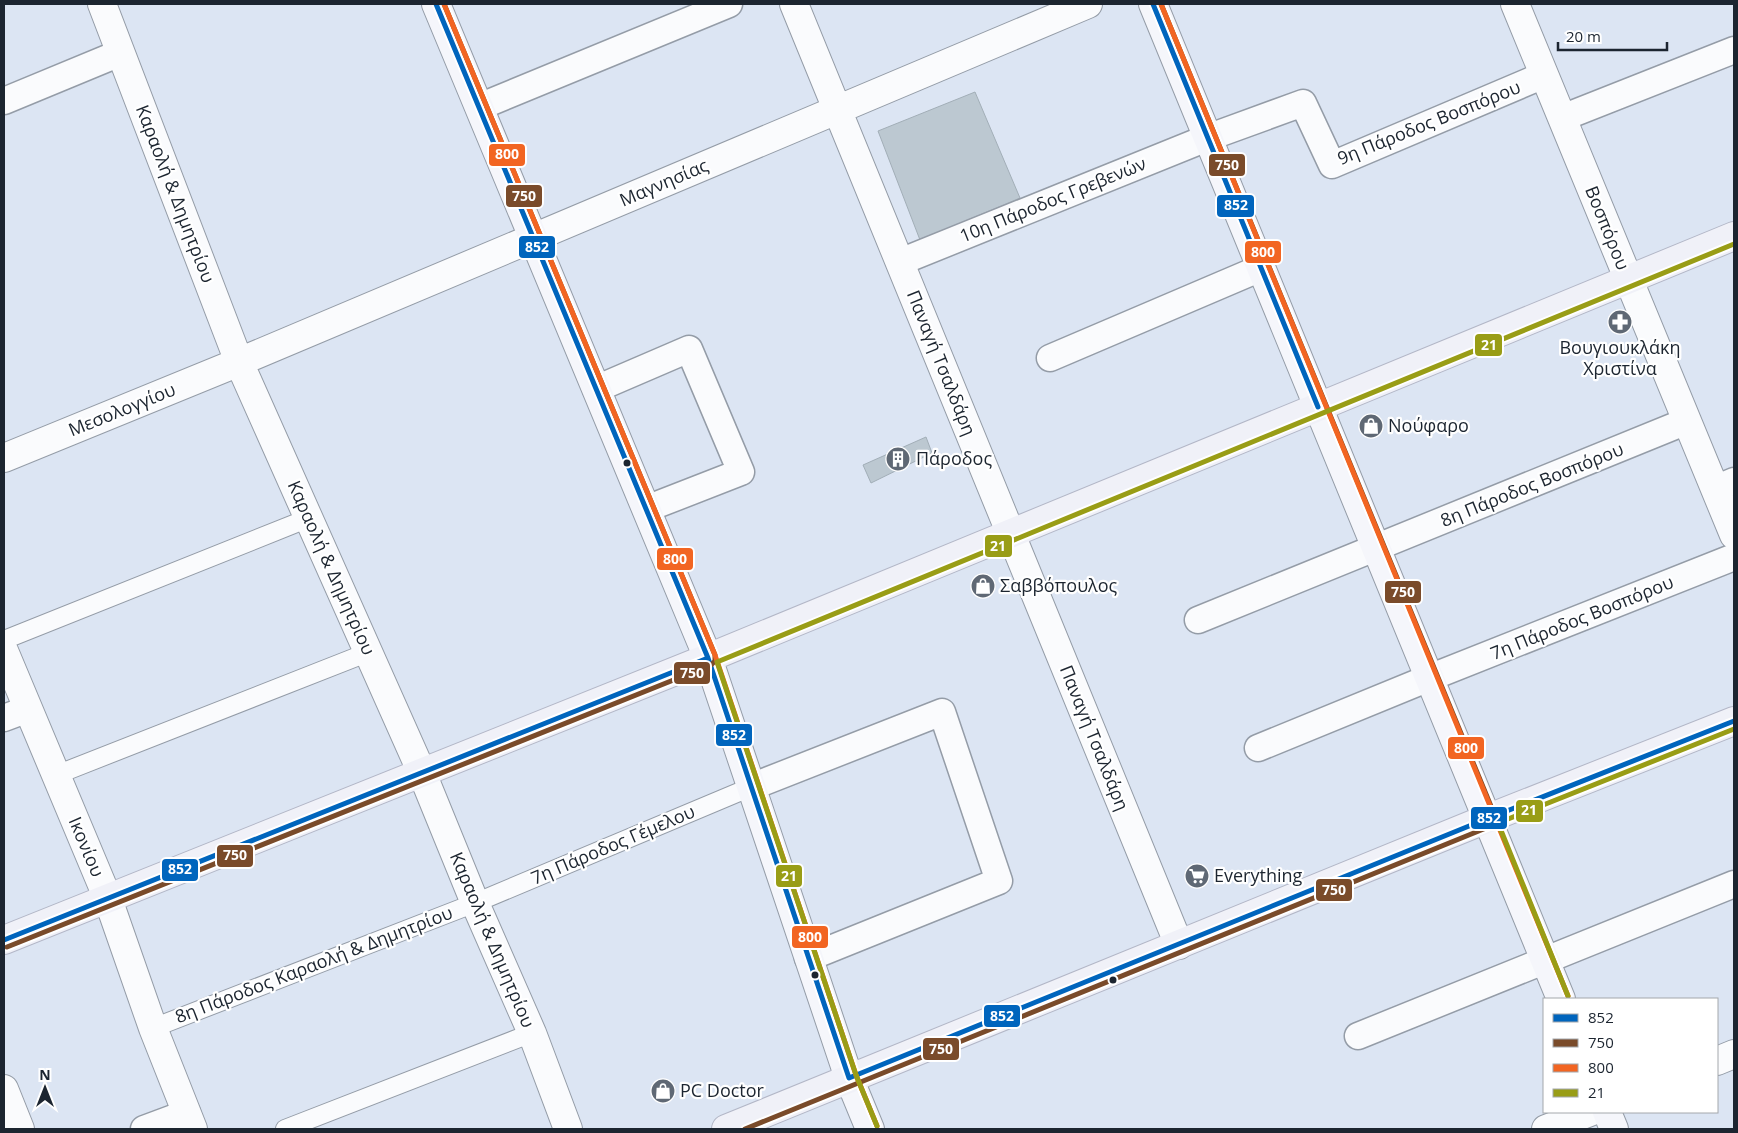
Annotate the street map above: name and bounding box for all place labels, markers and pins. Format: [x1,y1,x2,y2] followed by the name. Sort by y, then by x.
[1607,309,1633,335] pharmacy icon: Βουγιουκλάκη Χριστίνα
[1559,335,1681,380] place label: Βουγιουκλάκη Χριστίνα
[1358,413,1384,439] shop icon: Νούφαρο
[1388,413,1469,437] place label: Νούφαρο
[885,446,911,472] building icon: Πάροδος
[916,446,992,470] place label: Πάροδος
[622,458,632,468] unlabelled marker
[970,573,996,599] shop icon: Σαββόπουλος
[1000,573,1118,597] place label: Σαββόπουλος
[1184,863,1210,889] supermarket icon: Everything
[1214,863,1303,887] place label: Everything
[810,970,820,980] unlabelled marker
[1108,975,1118,985] unlabelled marker
[650,1078,676,1104] shop icon: PC Doctor
[680,1078,765,1102] place label: PC Doctor

